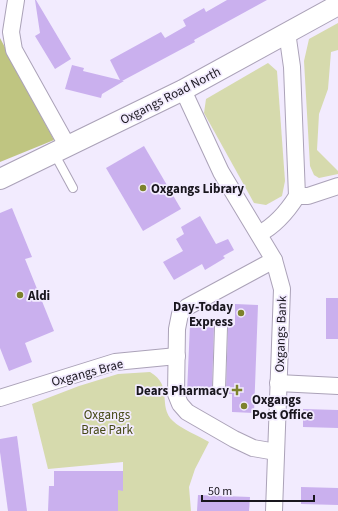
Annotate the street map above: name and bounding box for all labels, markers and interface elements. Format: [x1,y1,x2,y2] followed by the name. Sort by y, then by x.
[117,63,224,129] street label: Oxgangs Road North
[151,180,244,198] place label: Oxgangs Library
[138,183,148,193] marker: Oxgangs Library
[27,287,50,305] place label: Aldi
[15,290,25,300] marker: Aldi
[271,295,291,373] street label: Oxgangs Bank
[173,298,233,331] place label: Day-Today Express
[236,308,246,318] marker: Day-Today Express
[49,355,125,391] street label: Oxgangs Brae
[136,382,229,400] place label: Dears Pharmacy
[232,385,242,395] marker: Dears Pharmacy
[252,391,313,424] place label: Oxgangs Post Office
[239,401,249,411] marker: Oxgangs Post Office
[81,406,133,439] park label: Oxgangs Brae Park
[202,477,314,503] scale bar
[208,483,232,500] text: 50 m

